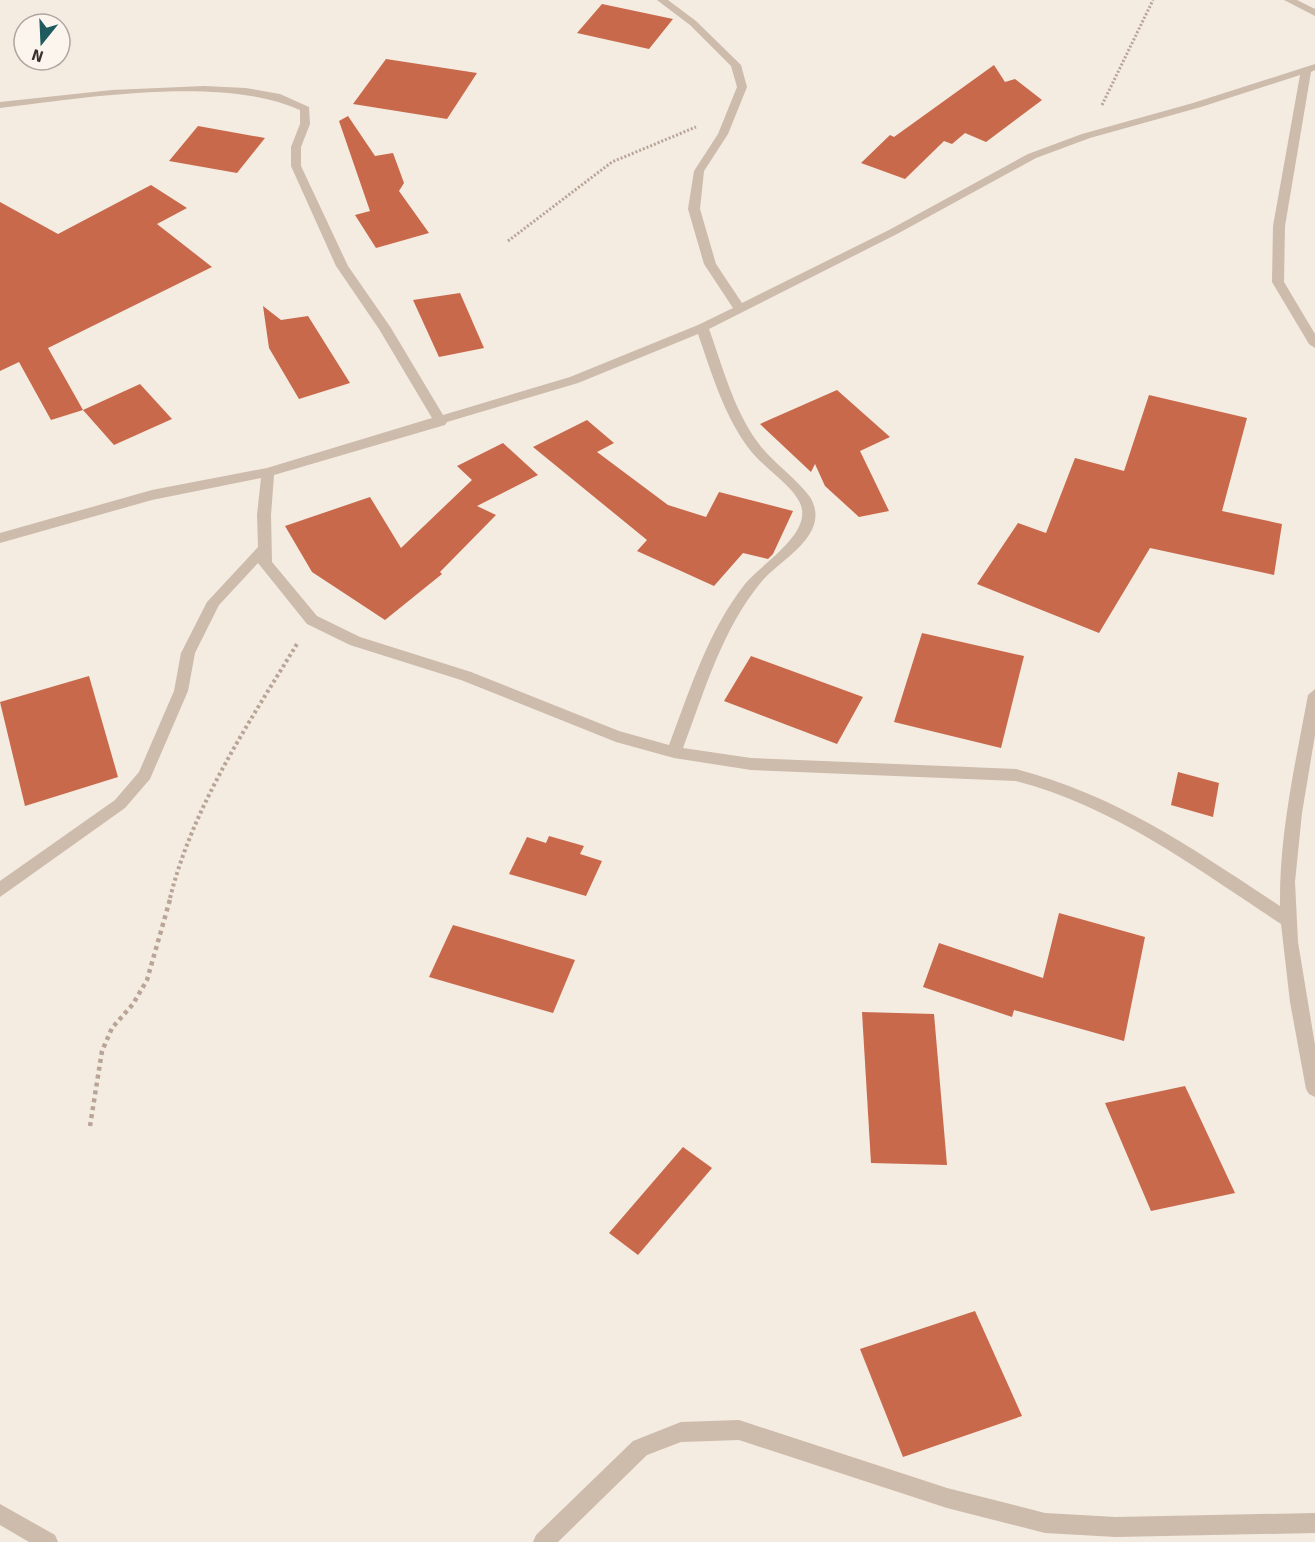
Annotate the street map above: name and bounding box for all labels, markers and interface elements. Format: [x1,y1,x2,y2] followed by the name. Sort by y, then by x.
[12,12,72,72] north arrow
[29,44,46,67] text: N

